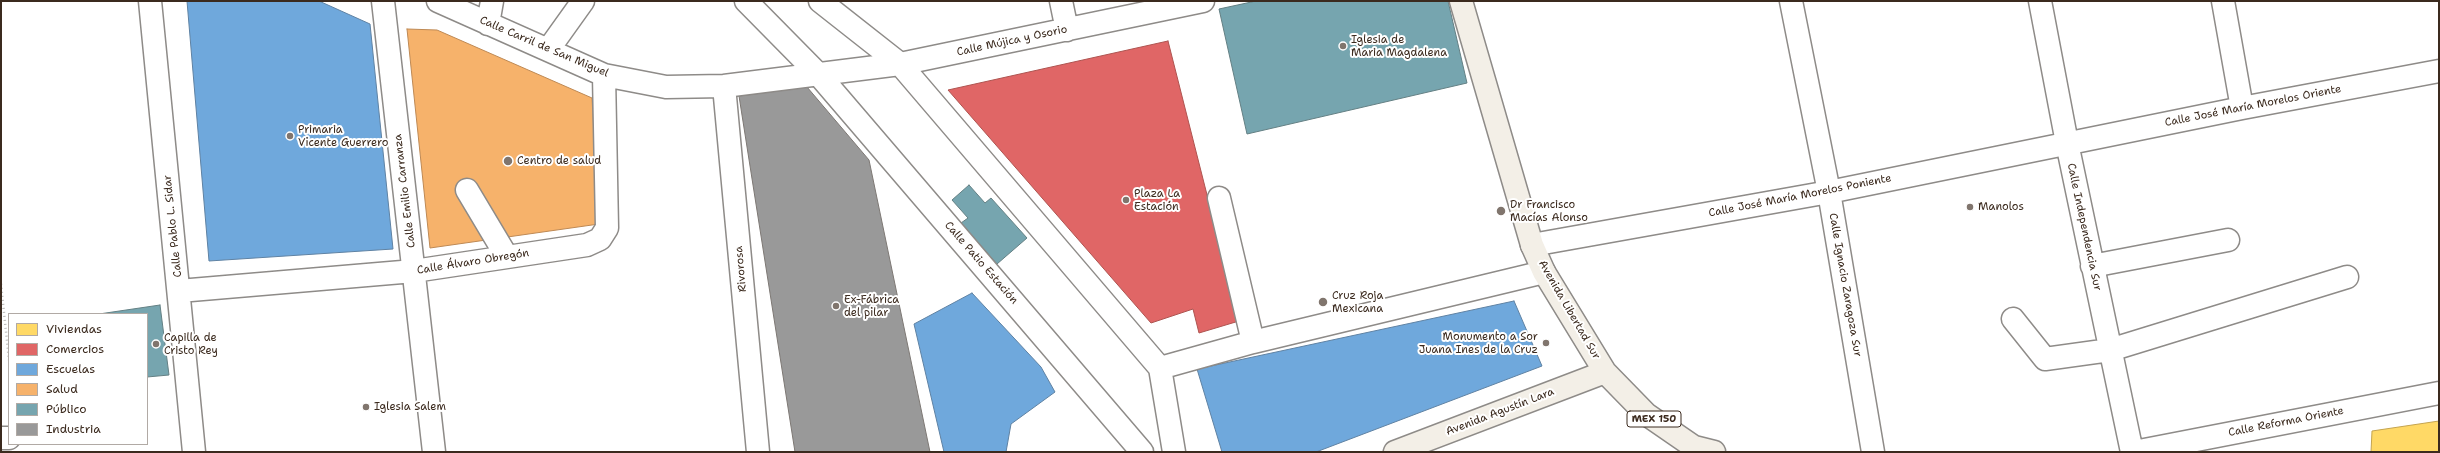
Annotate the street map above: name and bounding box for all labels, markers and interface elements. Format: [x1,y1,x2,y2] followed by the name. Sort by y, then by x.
[477,14,611,80] street label: Calle Carril de San Miguel
[956,23,1068,59] street label: Calle Mújica y Osorio
[1351,33,1447,59] place label: Iglesia de Maria Magdalena
[1338,41,1348,51] marker: Iglesia de Maria Magdalena
[2164,82,2342,130] street label: Calle José María Morelos Oriente
[298,123,388,149] place label: Primaria Vicente Guerrero
[285,131,295,141] marker: Primaria Vicente Guerrero
[391,133,419,249] street label: Calle Emilio Carranza
[517,154,601,168] place label: Centro de salud
[502,155,514,167] marker: Centro de salud
[2064,162,2104,292] street label: Calle Independencia Sur
[1707,172,1893,220] street label: Calle José María Morelos Poniente
[161,174,185,278] street label: Calle Pablo L. Sidar
[1134,187,1180,213] place label: Plaza La Estación
[1121,195,1131,205] marker: Plaza La Estación
[1510,198,1588,224] place label: Dr Francisco Macías Alonso
[1978,200,2024,214] place label: Manolos
[1965,202,1975,212] marker: Manolos
[1495,205,1507,217] marker: Dr Francisco Macías Alonso
[1826,212,1864,358] street label: Calle Ignacio Zaragoza Sur
[942,219,1020,307] street label: Calle Patio Estación
[732,245,750,293] street label: Rivorosa
[416,247,530,277] street label: Calle Álvaro Obregón
[1535,258,1603,362] street label: Avenida Libertad Sur
[1332,289,1383,315] place label: Cruz Roja Mexicana
[844,293,899,319] place label: Ex-Fábrica del pilar
[1317,296,1329,308] marker: Cruz Roja Mexicana
[831,301,841,311] marker: Ex-Fábrica del pilar
[8,313,148,445] legend
[46,321,102,337] text: Viviendas
[1419,330,1538,356] place label: Monumento a Sor Juana Ines de la Cruz
[164,331,218,357] place label: Capilla de Cristo Rey
[1541,338,1551,348] marker: Monumento a Sor Juana Ines de la Cruz
[151,339,161,349] marker: Capilla de Cristo Rey
[46,341,104,357] text: Comercios
[46,361,95,377] text: Escuelas
[46,381,78,397] text: Salud
[1444,385,1556,439] street label: Avenida Agustín Lara
[374,400,446,414] place label: Iglesia Salem
[46,401,87,417] text: Público
[361,402,371,412] marker: Iglesia Salem
[2227,404,2345,440] street label: Calle Reforma Oriente
[1627,411,1681,427] road number: MEX 150
[46,421,101,437] text: Industria

